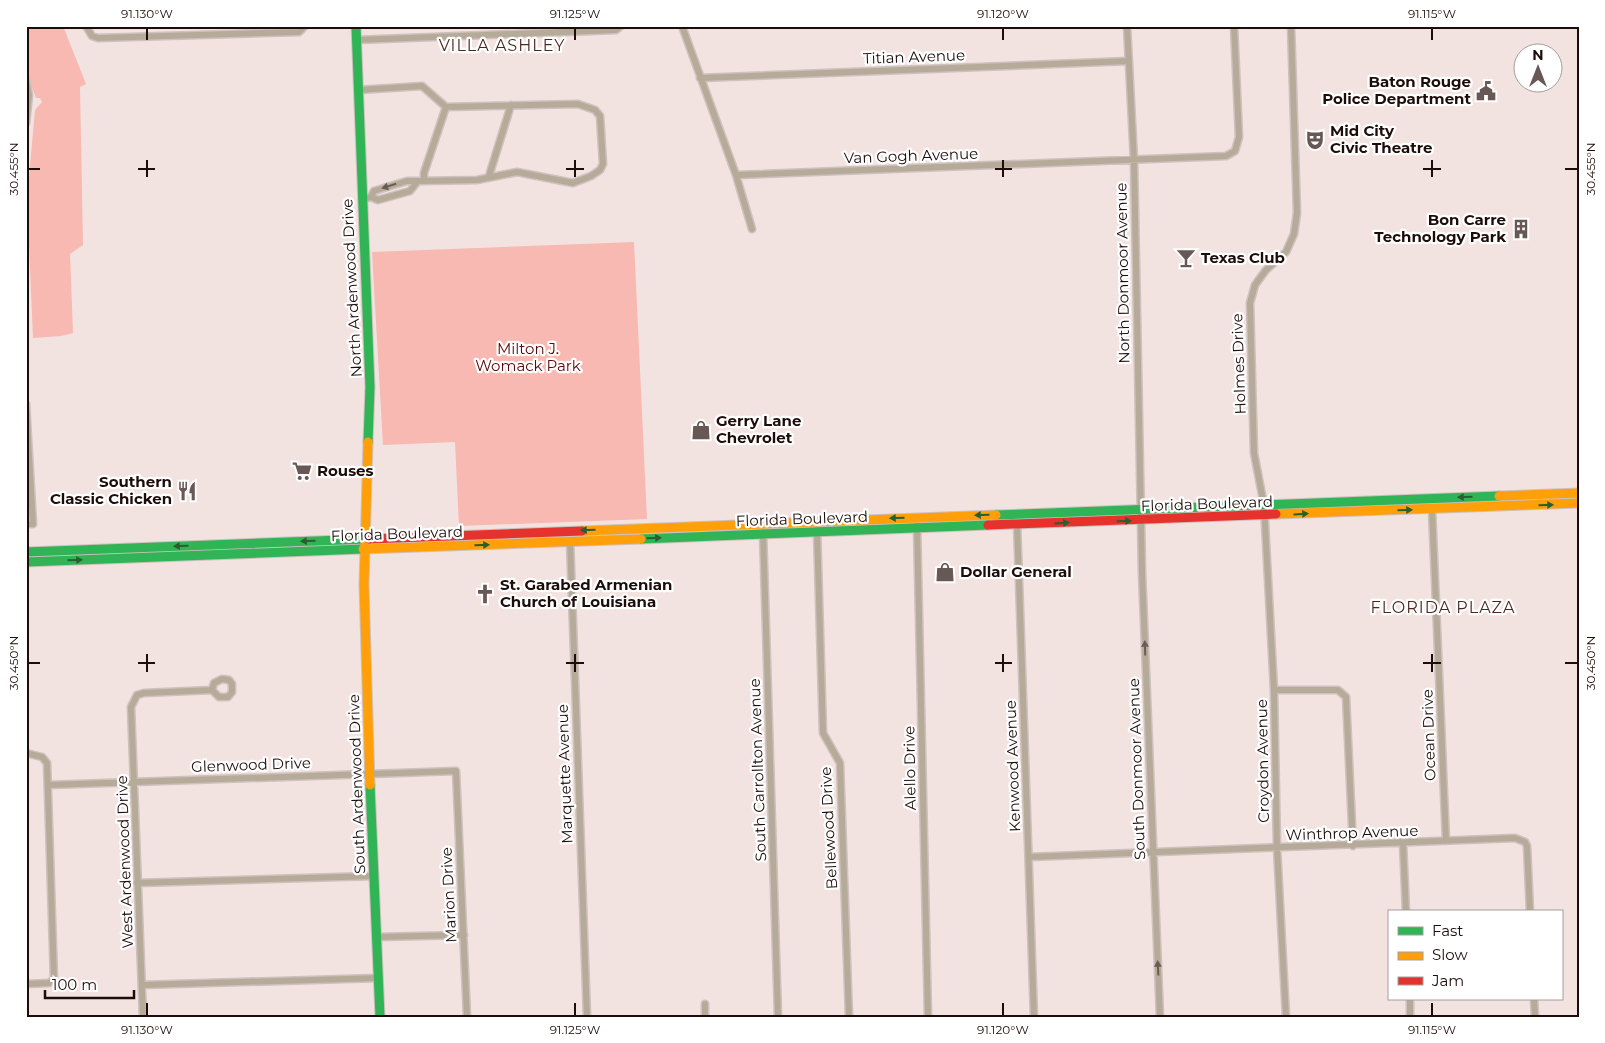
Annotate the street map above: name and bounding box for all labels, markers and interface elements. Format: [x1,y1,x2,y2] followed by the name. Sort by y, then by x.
[121,6,173,21] text: 91.130°W
[550,6,600,21] text: 91.125°W
[977,6,1029,21] text: 91.120°W
[1408,6,1456,21] text: 91.115°W
[439,36,565,55] district label: VILLA ASHLEY
[1512,42,1562,92] north arrow
[863,45,965,68] street label: Titian Avenue
[1532,46,1544,64] text: N
[1322,72,1471,108] place label: Baton Rouge Police Department
[1475,80,1497,102] public building icon: Baton Rouge Police Department
[1330,121,1433,157] place label: Mid City Civic Theatre
[1304,129,1326,151] theatre icon: Mid City Civic Theatre
[6,142,21,196] text: 30.455°N
[1583,142,1598,196] text: 30.455°N
[843,144,979,167] street label: Van Gogh Avenue
[1111,182,1134,364] street label: North Donmoor Avenue
[382,183,397,191] one-way arrow
[337,198,366,378] street label: North Ardenwood Drive
[1374,210,1506,246] place label: Bon Carre Technology Park
[1510,218,1532,240] building icon: Bon Carre Technology Park
[1175,247,1197,269] bar icon: Texas Club
[1201,248,1285,267] place label: Texas Club
[1227,313,1250,415] street label: Holmes Drive
[475,339,581,375] park label: Milton J. Womack Park
[716,411,801,447] place label: Gerry Lane Chevrolet
[690,419,712,441] shop icon: Gerry Lane Chevrolet
[291,460,313,482] supermarket icon: Rouses
[317,461,374,480] place label: Rouses
[50,472,172,508] place label: Southern Classic Chicken
[176,480,198,502] restaurant icon: Southern Classic Chicken
[1141,492,1273,515] street label: Florida Boulevard
[1457,493,1473,501] one-way arrow
[1538,500,1554,508] one-way arrow
[1397,506,1413,514] one-way arrow
[736,507,868,530] street label: Florida Boulevard
[1293,509,1309,517] one-way arrow
[974,512,990,520] one-way arrow
[889,515,905,523] one-way arrow
[1116,516,1132,524] one-way arrow
[1054,518,1070,526] one-way arrow
[331,522,463,545] street label: Florida Boulevard
[580,527,596,535] one-way arrow
[646,534,662,542] one-way arrow
[299,537,315,545] one-way arrow
[475,541,491,549] one-way arrow
[173,542,189,550] one-way arrow
[67,556,83,564] one-way arrow
[934,561,956,583] shop icon: Dollar General
[960,562,1072,581] place label: Dollar General
[500,575,672,611] place label: St. Garabed Armenian Church of Louisiana
[474,583,496,605] church icon: St. Garabed Armenian Church of Louisiana
[1371,598,1516,617] district label: FLORIDA PLAZA
[6,636,21,690] text: 30.450°N
[1583,636,1598,690] text: 30.450°N
[1141,640,1149,656] one-way arrow
[745,678,770,862] street label: South Carrollton Avenue
[1124,678,1149,860] street label: South Donmoor Avenue
[1417,689,1440,781] street label: Ocean Drive
[344,694,369,874] street label: South Ardenwood Drive
[1252,699,1273,823] street label: Croydon Avenue
[1001,700,1024,832] street label: Kenwood Avenue
[553,704,576,844] street label: Marquette Avenue
[899,726,920,810] street label: Alello Drive
[191,753,311,776] street label: Glenwood Drive
[816,766,841,890] street label: Bellewood Drive
[112,775,137,949] street label: West Ardenwood Drive
[1285,821,1419,844] street label: Winthrop Avenue
[437,847,460,943] street label: Marion Drive
[1388,910,1562,1000] legend
[1432,921,1463,940] text: Fast
[1432,945,1468,964] text: Slow
[1153,960,1161,976] one-way arrow
[45,968,134,1000] scale bar
[1431,971,1464,990] text: Jam
[52,975,97,994] text: 100 m
[121,1022,173,1037] text: 91.130°W
[550,1022,600,1037] text: 91.125°W
[977,1022,1029,1037] text: 91.120°W
[1408,1022,1456,1037] text: 91.115°W

